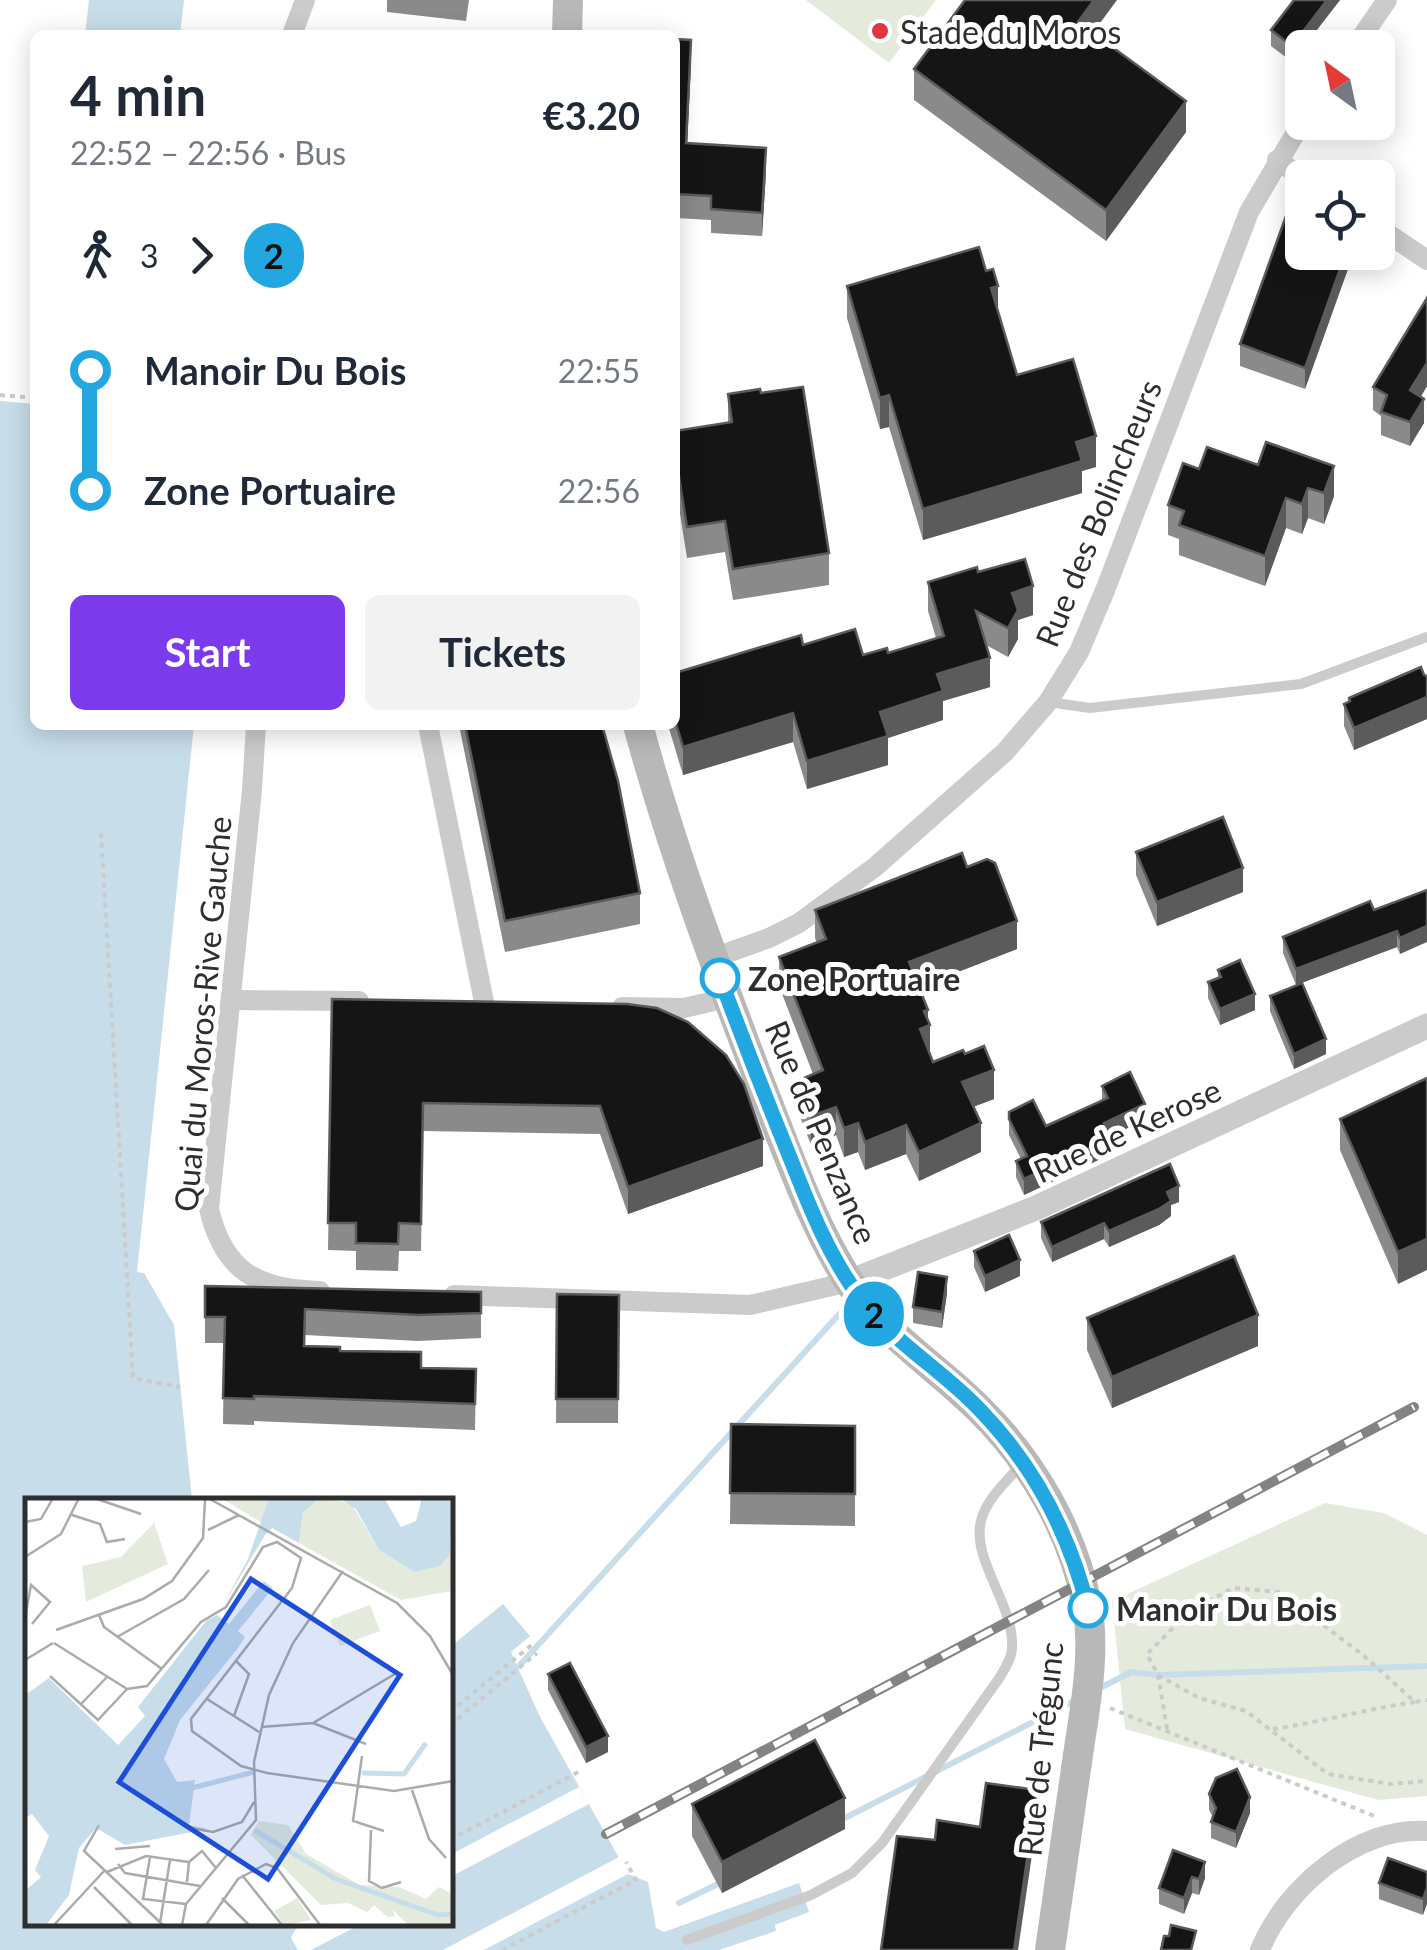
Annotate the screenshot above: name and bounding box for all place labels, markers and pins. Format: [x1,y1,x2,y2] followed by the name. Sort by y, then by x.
[900,12,1121,51] place label: Stade du Moros
[869,20,891,42] marker: Stade du Moros
[701,959,739,997] marker: Zone Portuaire
[748,959,960,998] place label: Zone Portuaire
[1069,1589,1107,1627] marker: Manoir Du Bois
[1116,1589,1337,1628] place label: Manoir Du Bois

